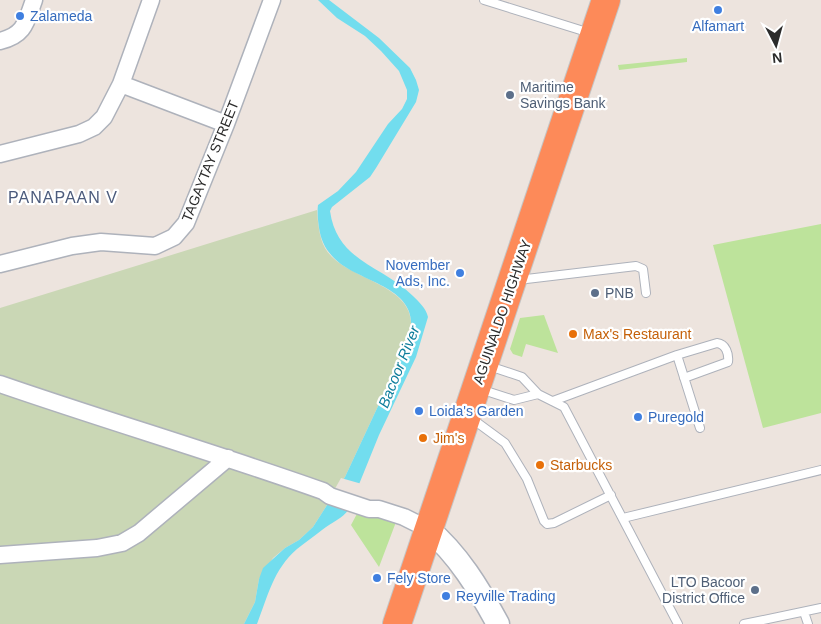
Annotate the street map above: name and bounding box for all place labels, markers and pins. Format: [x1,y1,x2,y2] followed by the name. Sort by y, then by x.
[712,4,724,16] marker: Alfamart
[30,8,92,24] place label: Zalameda
[14,10,26,22] marker: Zalameda
[692,18,744,34] place label: Alfamart
[520,79,607,111] place label: Maritime Savings Bank
[504,89,516,101] marker: Maritime Savings Bank
[385,257,450,289] place label: November Ads, Inc.
[454,267,466,279] marker: November Ads, Inc.
[605,285,634,301] place label: PNB
[589,287,601,299] marker: PNB
[583,326,692,342] place label: Max's Restaurant
[567,328,579,340] marker: Max's Restaurant
[429,403,524,419] place label: Loida's Garden
[413,405,425,417] marker: Loida's Garden
[648,409,704,425] place label: Puregold
[632,411,644,423] marker: Puregold
[433,430,464,446] place label: Jim's
[417,432,429,444] marker: Jim's
[550,457,612,473] place label: Starbucks
[534,459,546,471] marker: Starbucks
[387,570,451,586] place label: Fely Store
[371,572,383,584] marker: Fely Store
[662,574,745,606] place label: LTO Bacoor District Office
[749,584,761,596] marker: LTO Bacoor District Office
[456,588,556,604] place label: Reyville Trading
[440,590,452,602] marker: Reyville Trading

